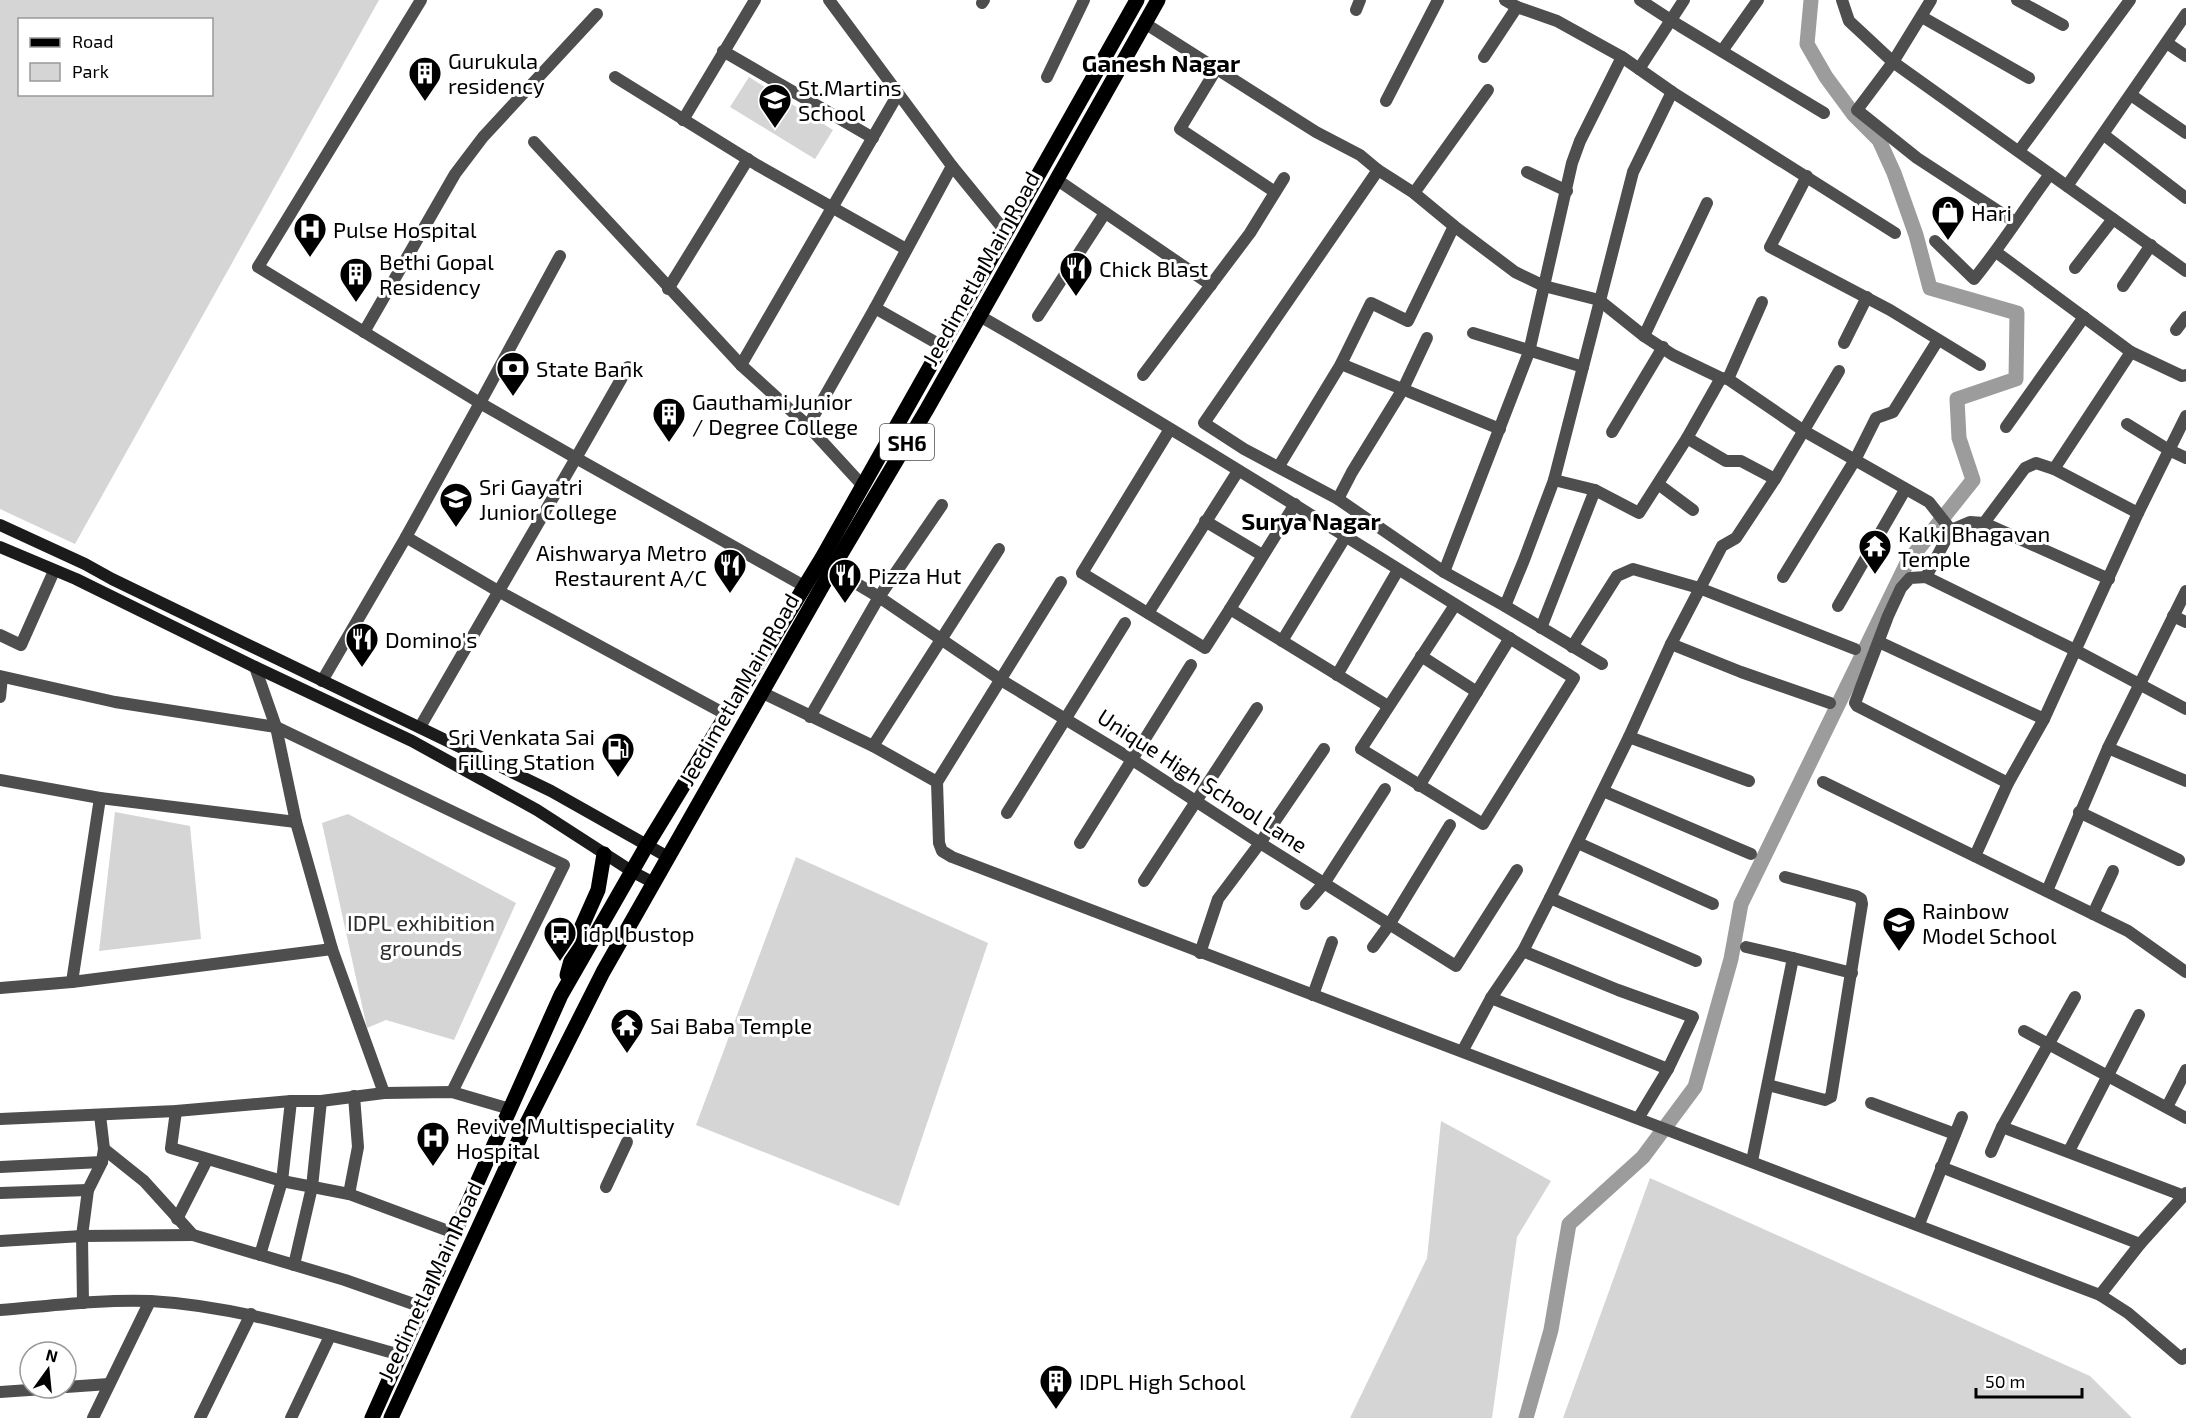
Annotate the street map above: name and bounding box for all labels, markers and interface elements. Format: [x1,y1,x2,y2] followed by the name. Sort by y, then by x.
[18,18,213,96] legend
[72,30,113,52] text: Road
[448,47,545,98] place label: Gurukula residency
[1082,48,1241,77] district label: Ganesh Nagar
[407,55,443,102] building icon: Gurukula residency
[72,60,109,82] text: Park
[798,74,902,125] place label: St.Martins School
[757,82,793,129] school or university icon: St.Martins School
[916,167,1044,369] street label: Jeedimetla Main Road
[1930,194,1966,241] shop icon: Hari
[1971,199,2012,225] place label: Hari
[292,211,328,258] hospital icon: Pulse Hospital
[333,216,477,242] place label: Pulse Hospital
[379,248,494,299] place label: Bethi Gopal Residency
[1058,250,1094,297] restaurant icon: Chick Blast
[1099,255,1208,281] place label: Chick Blast
[338,256,374,303] building icon: Bethi Gopal Residency
[495,350,531,397] bank icon: State Bank
[536,355,643,381] place label: State Bank
[692,388,858,439] place label: Gauthami Junior / Degree College
[651,396,687,443] building icon: Gauthami Junior / Degree College
[880,424,934,460] road number: SH6
[479,473,617,524] place label: Sri Gayatri Junior College
[438,481,474,528] school or university icon: Sri Gayatri Junior College
[1241,506,1382,535] district label: Surya Nagar
[1898,520,2050,571] place label: Kalki Bhagavan Temple
[1857,528,1893,575] temple icon: Kalki Bhagavan Temple
[536,539,707,590] place label: Aishwarya Metro Restaurent A/C
[712,547,748,594] restaurant icon: Aishwarya Metro Restaurent A/C
[827,557,863,604] restaurant icon: Pizza Hut
[868,562,961,588] place label: Pizza Hut
[672,588,804,790] street label: Jeedimetla Main Road
[344,621,380,668] restaurant icon: Domino's
[385,626,478,652] place label: Domino's
[1093,702,1313,858] street label: Unique High School Lane
[448,723,595,774] place label: Sri Venkata Sai Filling Station
[600,731,636,778] fuel station icon: Sri Venkata Sai Filling Station
[1922,897,2057,948] place label: Rainbow Model School
[1881,905,1917,952] school or university icon: Rainbow Model School
[347,909,495,960] park label: IDPL exhibition grounds
[542,915,578,962] bus stop icon: idpl bustop
[583,920,695,946] place label: idpl bustop
[609,1007,645,1054] temple icon: Sai Baba Temple
[650,1012,812,1038] place label: Sai Baba Temple
[456,1112,675,1163] place label: Revive Multispeciality Hospital
[415,1120,451,1167] hospital icon: Revive Multispeciality Hospital
[371,1177,487,1385] street label: Jeedimetla Main Road
[18,1340,78,1400] north arrow
[44,1344,60,1366] text: N
[1976,1361,2082,1399] scale bar
[1038,1363,1074,1410] building icon: IDPL High School
[1079,1368,1246,1394] place label: IDPL High School
[1985,1370,2025,1392] text: 50 m

